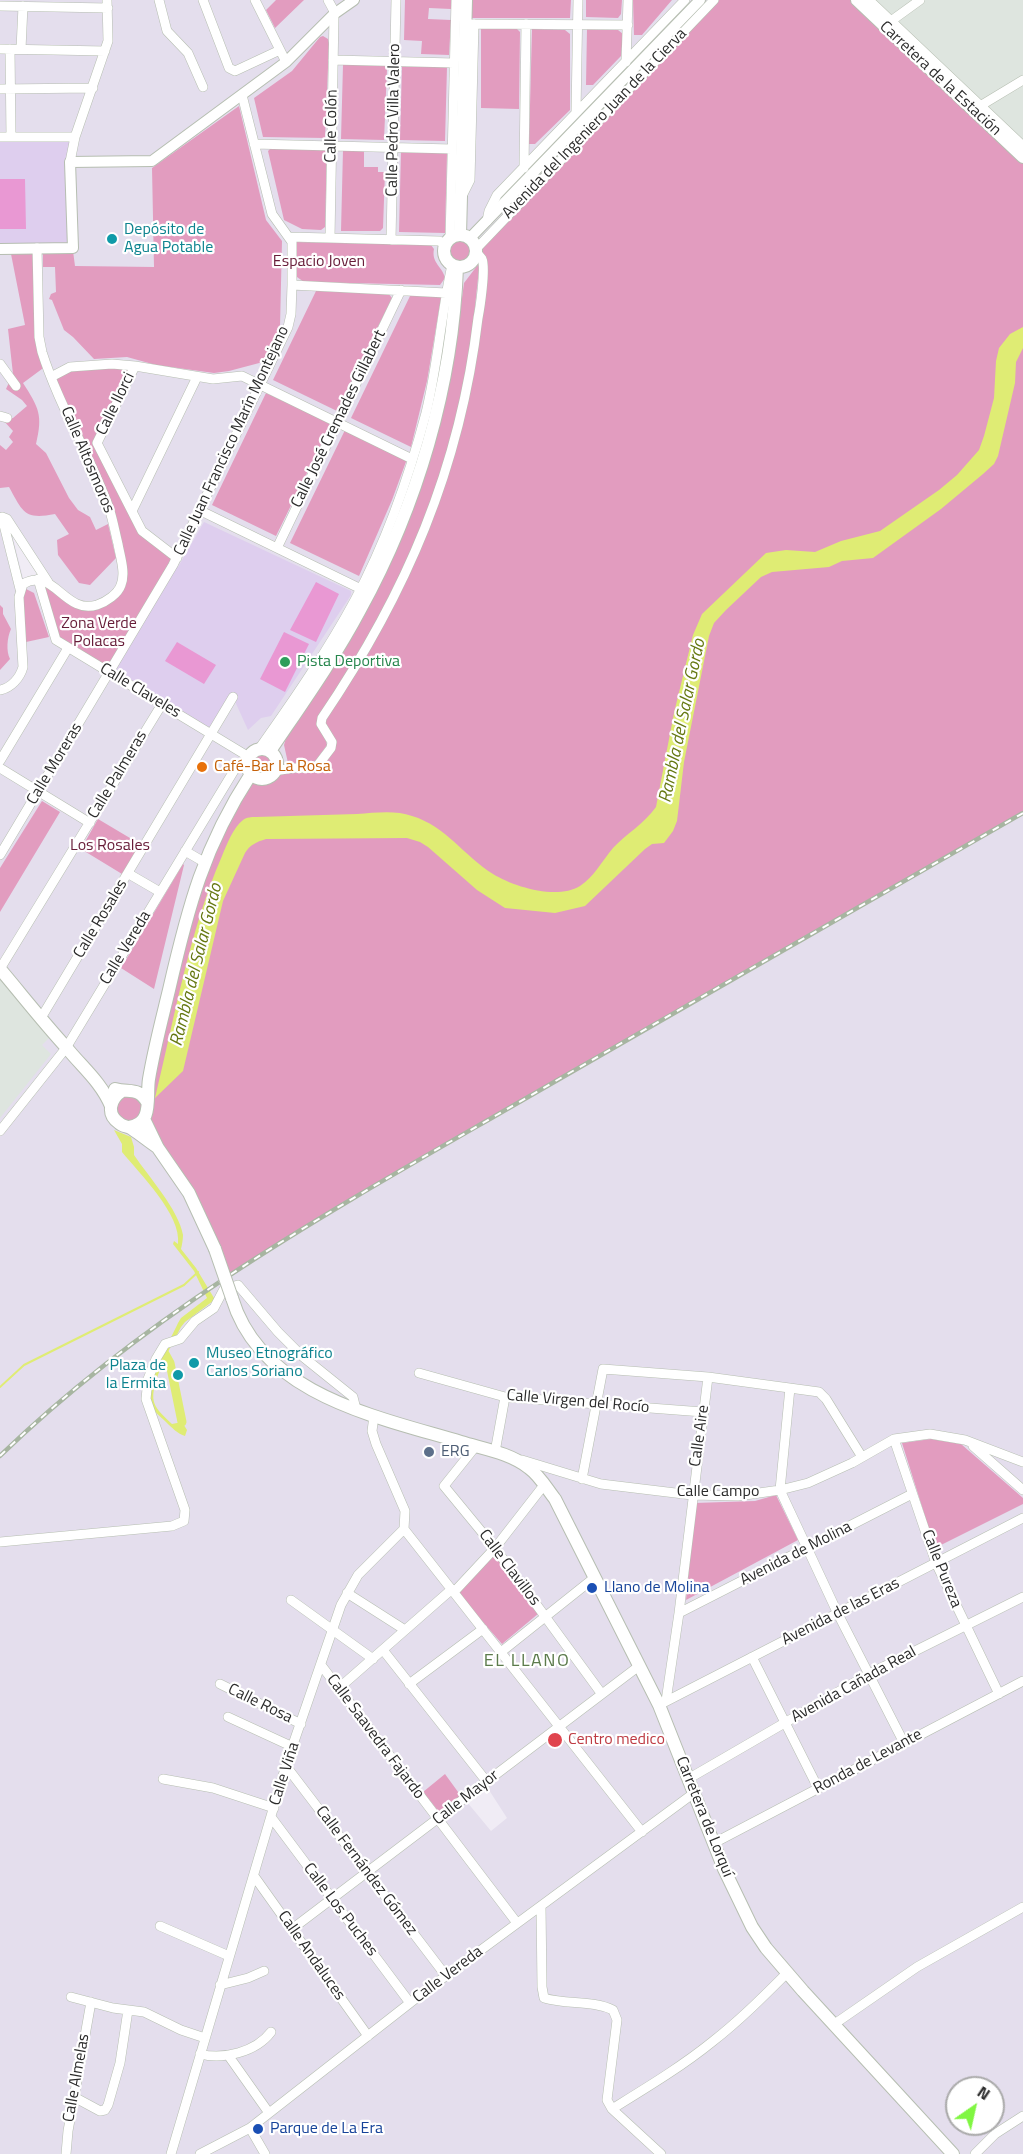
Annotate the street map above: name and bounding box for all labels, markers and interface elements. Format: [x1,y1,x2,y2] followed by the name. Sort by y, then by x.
[875,18,1005,140] street label: Carretera de la Estación
[499,25,691,223] street label: Avenida del Ingeniero Juan de la Cierva
[383,43,405,197] street label: Calle Pedro Villa Valero
[322,89,342,163] street label: Calle Colón
[124,220,213,258] place label: Depósito de Agua Potable
[105,232,119,246] marker: Depósito de Agua Potable
[273,252,365,272] park label: Espacio Joven
[170,323,294,559] street label: Calle Juan Francisco Marín Montejano
[288,327,390,511] street label: Calle José Cremades Gillabert
[93,369,139,439] street label: Calle Ilorci
[56,404,118,516] street label: Calle Altosmoros
[61,614,137,652] park label: Zona Verde Polacas
[655,637,711,805] water label: Rambla del Salar Gordo
[297,652,400,672] place label: Pista Deportiva
[278,655,292,669] marker: Pista Deportiva
[96,659,184,723] street label: Calle Claveles
[23,720,87,808] street label: Calle Moreras
[84,728,152,822] street label: Calle Palmeras
[214,757,331,777] place label: Café-Bar La Rosa
[195,760,209,774] marker: Café-Bar La Rosa
[70,836,150,856] park label: Los Rosales
[70,876,132,962] street label: Calle Rosales
[166,881,228,1049] water label: Rambla del Salar Gordo
[97,908,155,988] street label: Calle Vereda
[206,1344,333,1382] place label: Museo Etnográfico Carlos Soriano
[106,1356,166,1394] place label: Plaza de la Ermita
[187,1356,201,1370] marker: Museo Etnográfico Carlos Soriano
[171,1368,185,1382] marker: Plaza de la Ermita
[506,1386,650,1418] street label: Calle Virgen del Rocío
[686,1404,714,1468] street label: Calle Aire
[441,1442,470,1462] place label: ERG
[422,1445,436,1459] marker: ERG
[677,1482,759,1502] street label: Calle Campo
[737,1518,855,1590] street label: Avenida de Molina
[474,1526,544,1610] street label: Calle Clavillos
[917,1527,965,1611] street label: Calle Pureza
[779,1574,903,1650] street label: Avenida de las Eras
[604,1578,710,1598] place label: Llano de Molina
[585,1581,599,1595] marker: Llano de Molina
[788,1643,920,1727] street label: Avenida Cañada Real
[484,1651,570,1673] district label: EL LLANO
[322,1671,428,1803] street label: Calle Saavedra Fajardo
[225,1680,295,1728] street label: Calle Rosa
[810,1725,926,1799] street label: Ronda de Levante
[568,1730,665,1750] place label: Centro medico
[546,1731,564,1749] marker: Centro medico
[266,1740,304,1808] street label: Calle Viña
[671,1754,737,1880] street label: Carretera de Lorquí
[429,1766,503,1830] street label: Calle Mayor
[311,1803,421,1939] street label: Calle Fernández Gómez
[299,1860,381,1960] street label: Calle Los Puches
[273,1908,349,2004] street label: Calle Andaluces
[409,1942,487,2008] street label: Calle Vereda
[60,2032,94,2124] street label: Calle Almelas
[945,2076,1005,2136] north arrow
[973,2080,995,2106] text: N
[270,2119,383,2139] place label: Parque de La Era
[251,2122,265,2136] marker: Parque de La Era

